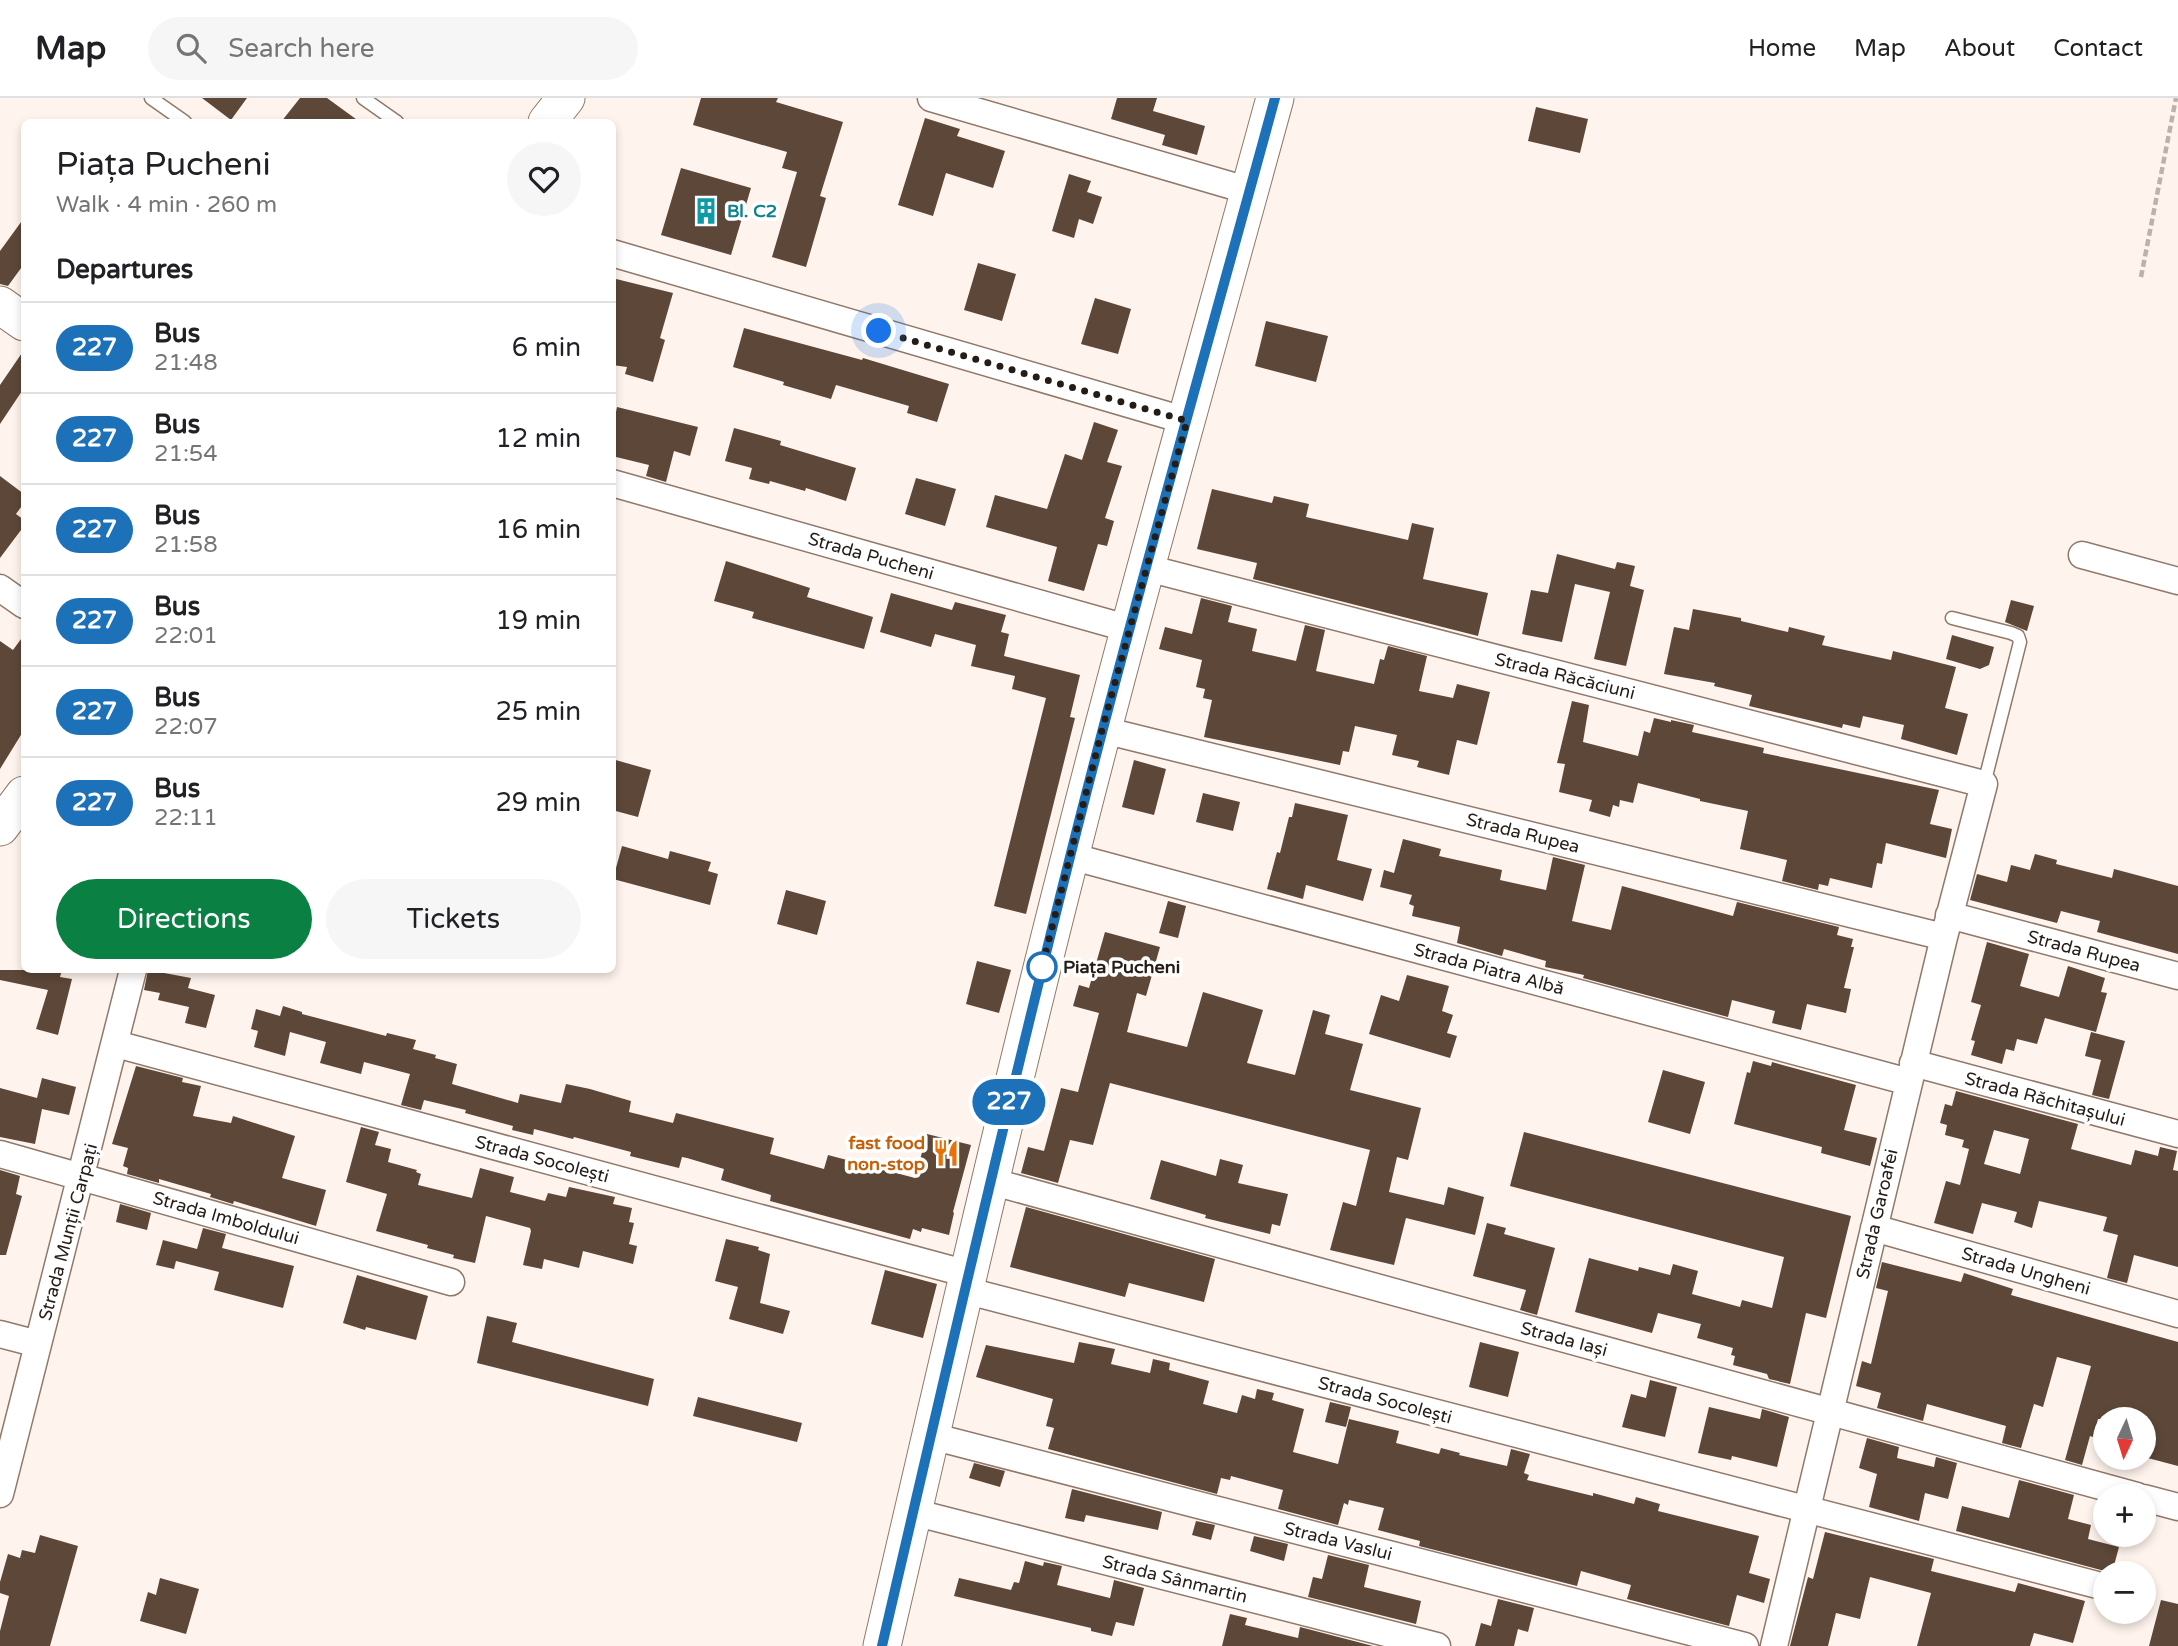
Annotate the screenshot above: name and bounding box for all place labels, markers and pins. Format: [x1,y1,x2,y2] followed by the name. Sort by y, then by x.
[691,196,721,226] building icon: Bl. C2
[727,200,777,222] place label: Bl. C2
[1027,952,1057,982] marker: Piața Pucheni
[1063,956,1180,978] place label: Piața Pucheni
[847,1132,925,1175] place label: fast food non-stop
[931,1138,961,1168] restaurant icon: fast food non-stop

